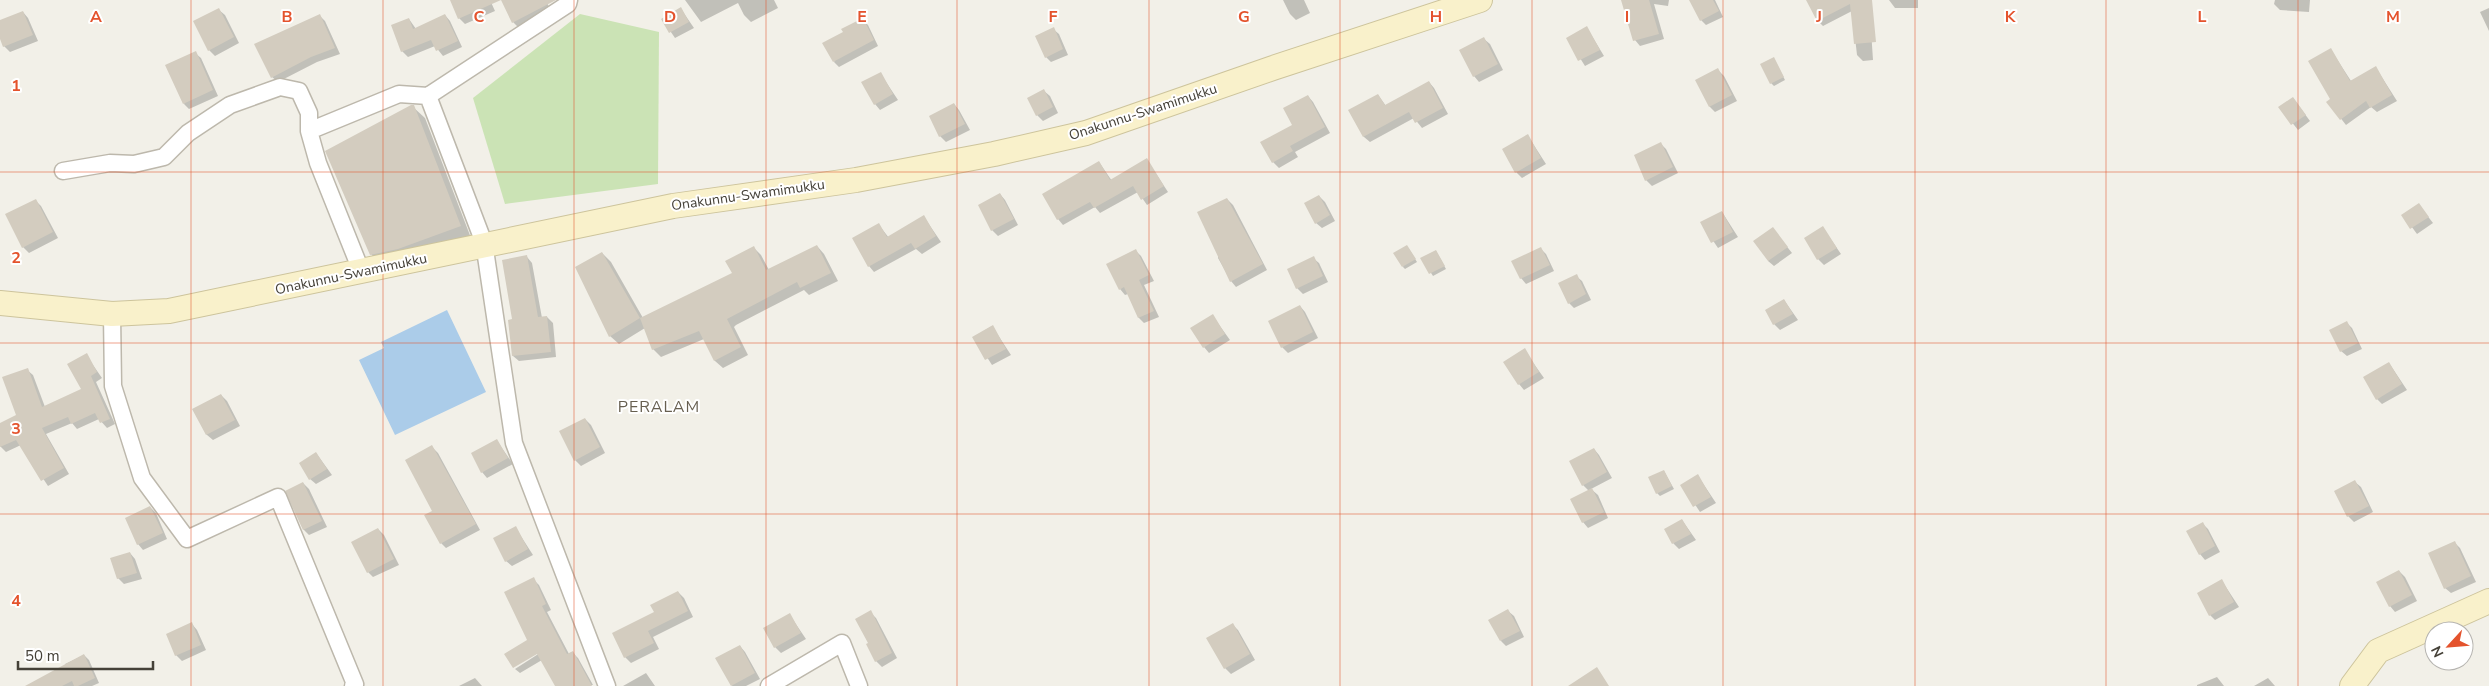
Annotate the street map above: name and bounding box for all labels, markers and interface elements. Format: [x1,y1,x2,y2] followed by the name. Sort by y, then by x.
[90,6,102,28] text: A
[281,6,293,28] text: B
[474,6,485,28] text: C
[664,6,676,28] text: D
[857,6,867,28] text: E
[1049,6,1058,28] text: F
[1238,6,1250,28] text: G
[1430,6,1442,28] text: H
[1625,6,1629,28] text: I
[1815,6,1822,28] text: J
[2005,6,2017,28] text: K
[2198,6,2207,28] text: L
[2386,6,2400,28] text: M
[11,75,21,97] text: 1
[1066,79,1220,145] street label: Onakunnu-Swamimukku
[670,175,826,215] street label: Onakunnu-Swamimukku
[11,247,21,269] text: 2
[273,249,429,299] street label: Onakunnu-Swamimukku
[618,396,700,418] district label: PERALAM
[11,418,21,440] text: 3
[11,590,21,612] text: 4
[2424,621,2474,671] north arrow
[18,638,152,670] scale bar
[2427,643,2449,660] text: N
[25,646,60,666] text: 50 m

